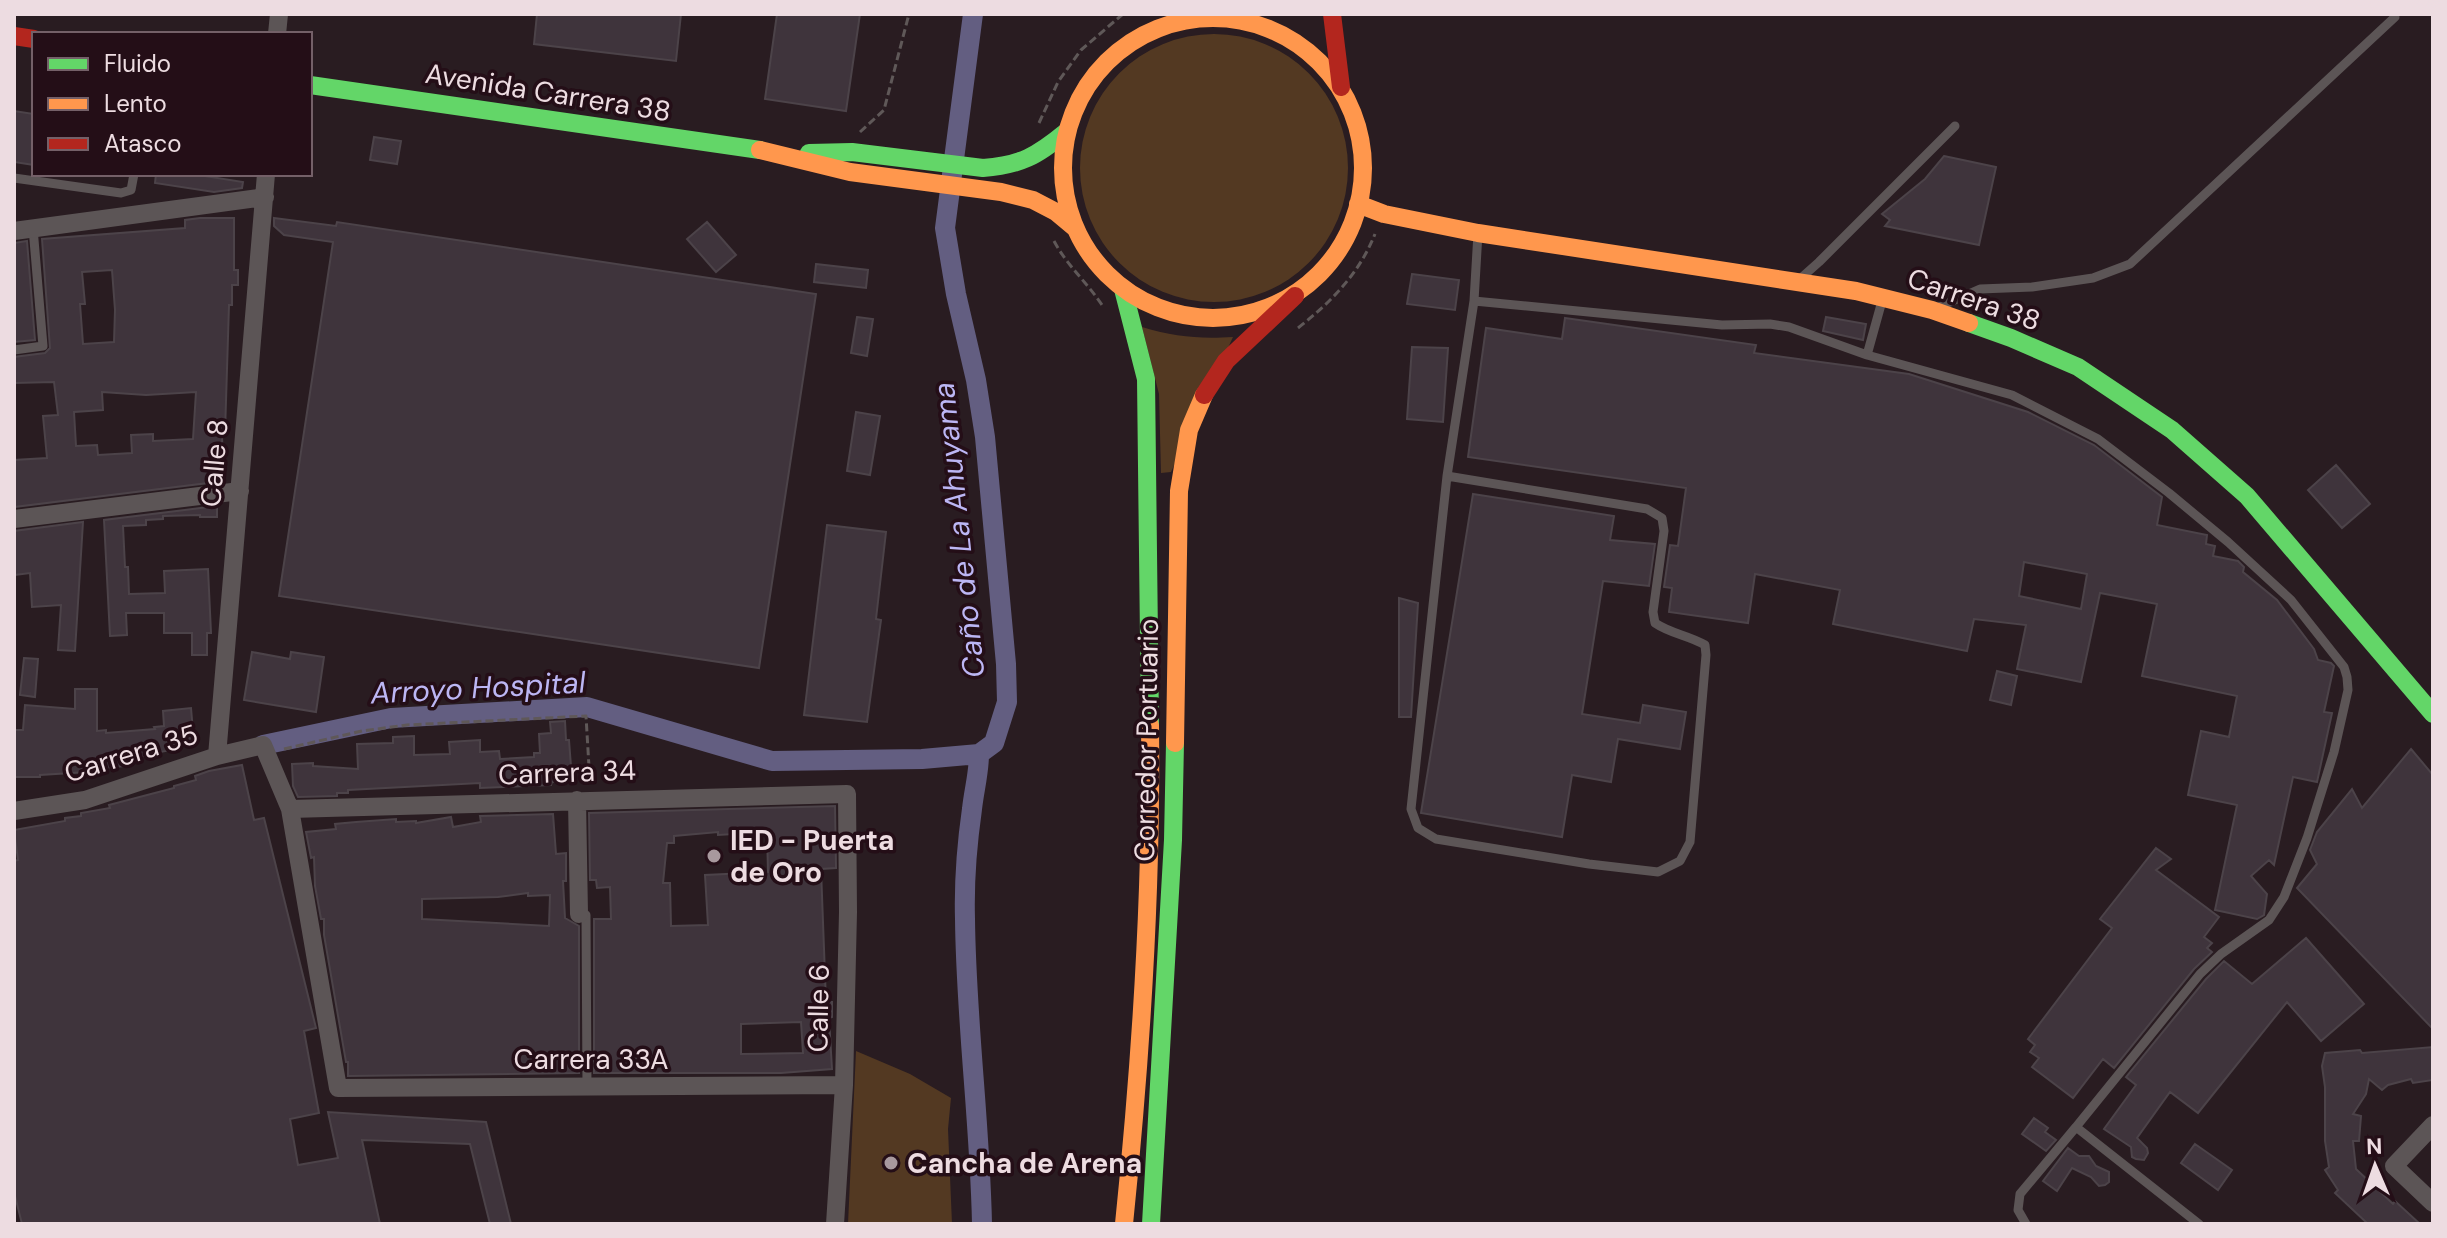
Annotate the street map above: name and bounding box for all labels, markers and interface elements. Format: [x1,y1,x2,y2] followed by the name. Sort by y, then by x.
[32,32,312,176] legend
[104,48,171,79] text: Fluido
[422,55,673,130] street label: Avenida Carrera 38
[104,88,167,119] text: Lento
[104,128,181,159] text: Atasco
[1903,260,2045,339] street label: Carrera 38
[924,380,993,680] water label: Caño de La Ahuyama
[192,418,237,509] street label: Calle 8
[1126,618,1167,862] street label: Corredor Portuario
[369,662,588,713] water label: Arroyo Hospital
[60,716,203,791] street label: Carrera 35
[497,752,637,793] street label: Carrera 34
[730,822,894,891] place label: IED - Puerta de Oro
[705,847,723,865] marker: IED - Puerta de Oro
[799,963,838,1053] street label: Calle 6
[513,1041,669,1078] street label: Carrera 33A
[2335,1126,2415,1206] north arrow
[2366,1132,2383,1161] text: N
[907,1145,1142,1182] place label: Cancha de Arena
[882,1154,900,1172] marker: Cancha de Arena

